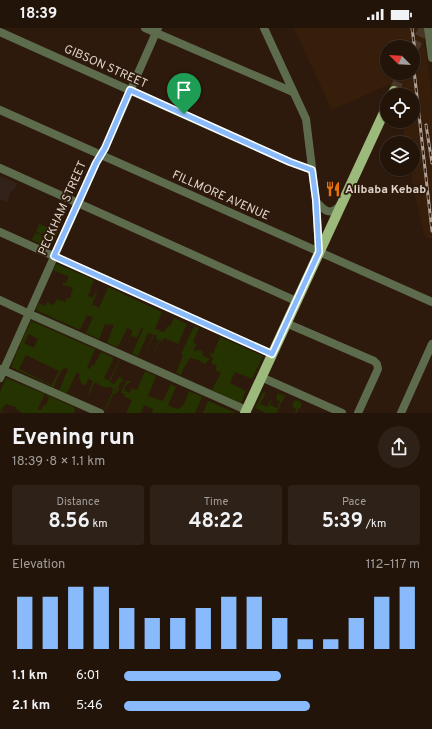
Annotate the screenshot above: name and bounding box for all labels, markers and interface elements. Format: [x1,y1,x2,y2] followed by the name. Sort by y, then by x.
[20,5,57,24] text: 18:39
[380,40,420,80] north arrow
[380,40,420,176] map controls
[61,41,150,92] street label: GIBSON STREET
[167,73,201,114] pin
[173,79,195,101] icon: arrive
[380,88,420,128] button: locate
[380,136,420,176] button: layers
[35,159,91,258] street label: PECKHAM STREET
[169,167,272,225] street label: FILLMORE AVENUE
[324,180,342,198] restaurant icon: Alibaba Kebab
[345,182,426,198] place label: Alibaba Kebab
[12,425,135,452] text: Evening run
[378,426,420,468] button: share
[12,454,105,470] text: 18:39 · 8 × 1.1 km
[56,495,100,509] text: Distance
[204,495,228,509] text: Time
[342,495,366,509] text: Pace
[48,509,90,535] text: 8.56
[189,509,243,535] text: 48:22
[322,509,363,535] text: 5:39
[90,517,108,531] text: km
[363,517,386,531] text: /km
[12,557,65,573] text: Elevation
[366,557,420,573] text: 112–117 m
[12,668,48,684] text: 1.1 km
[76,668,100,684] text: 6:01
[12,698,50,714] text: 2.1 km
[76,698,103,714] text: 5:46

